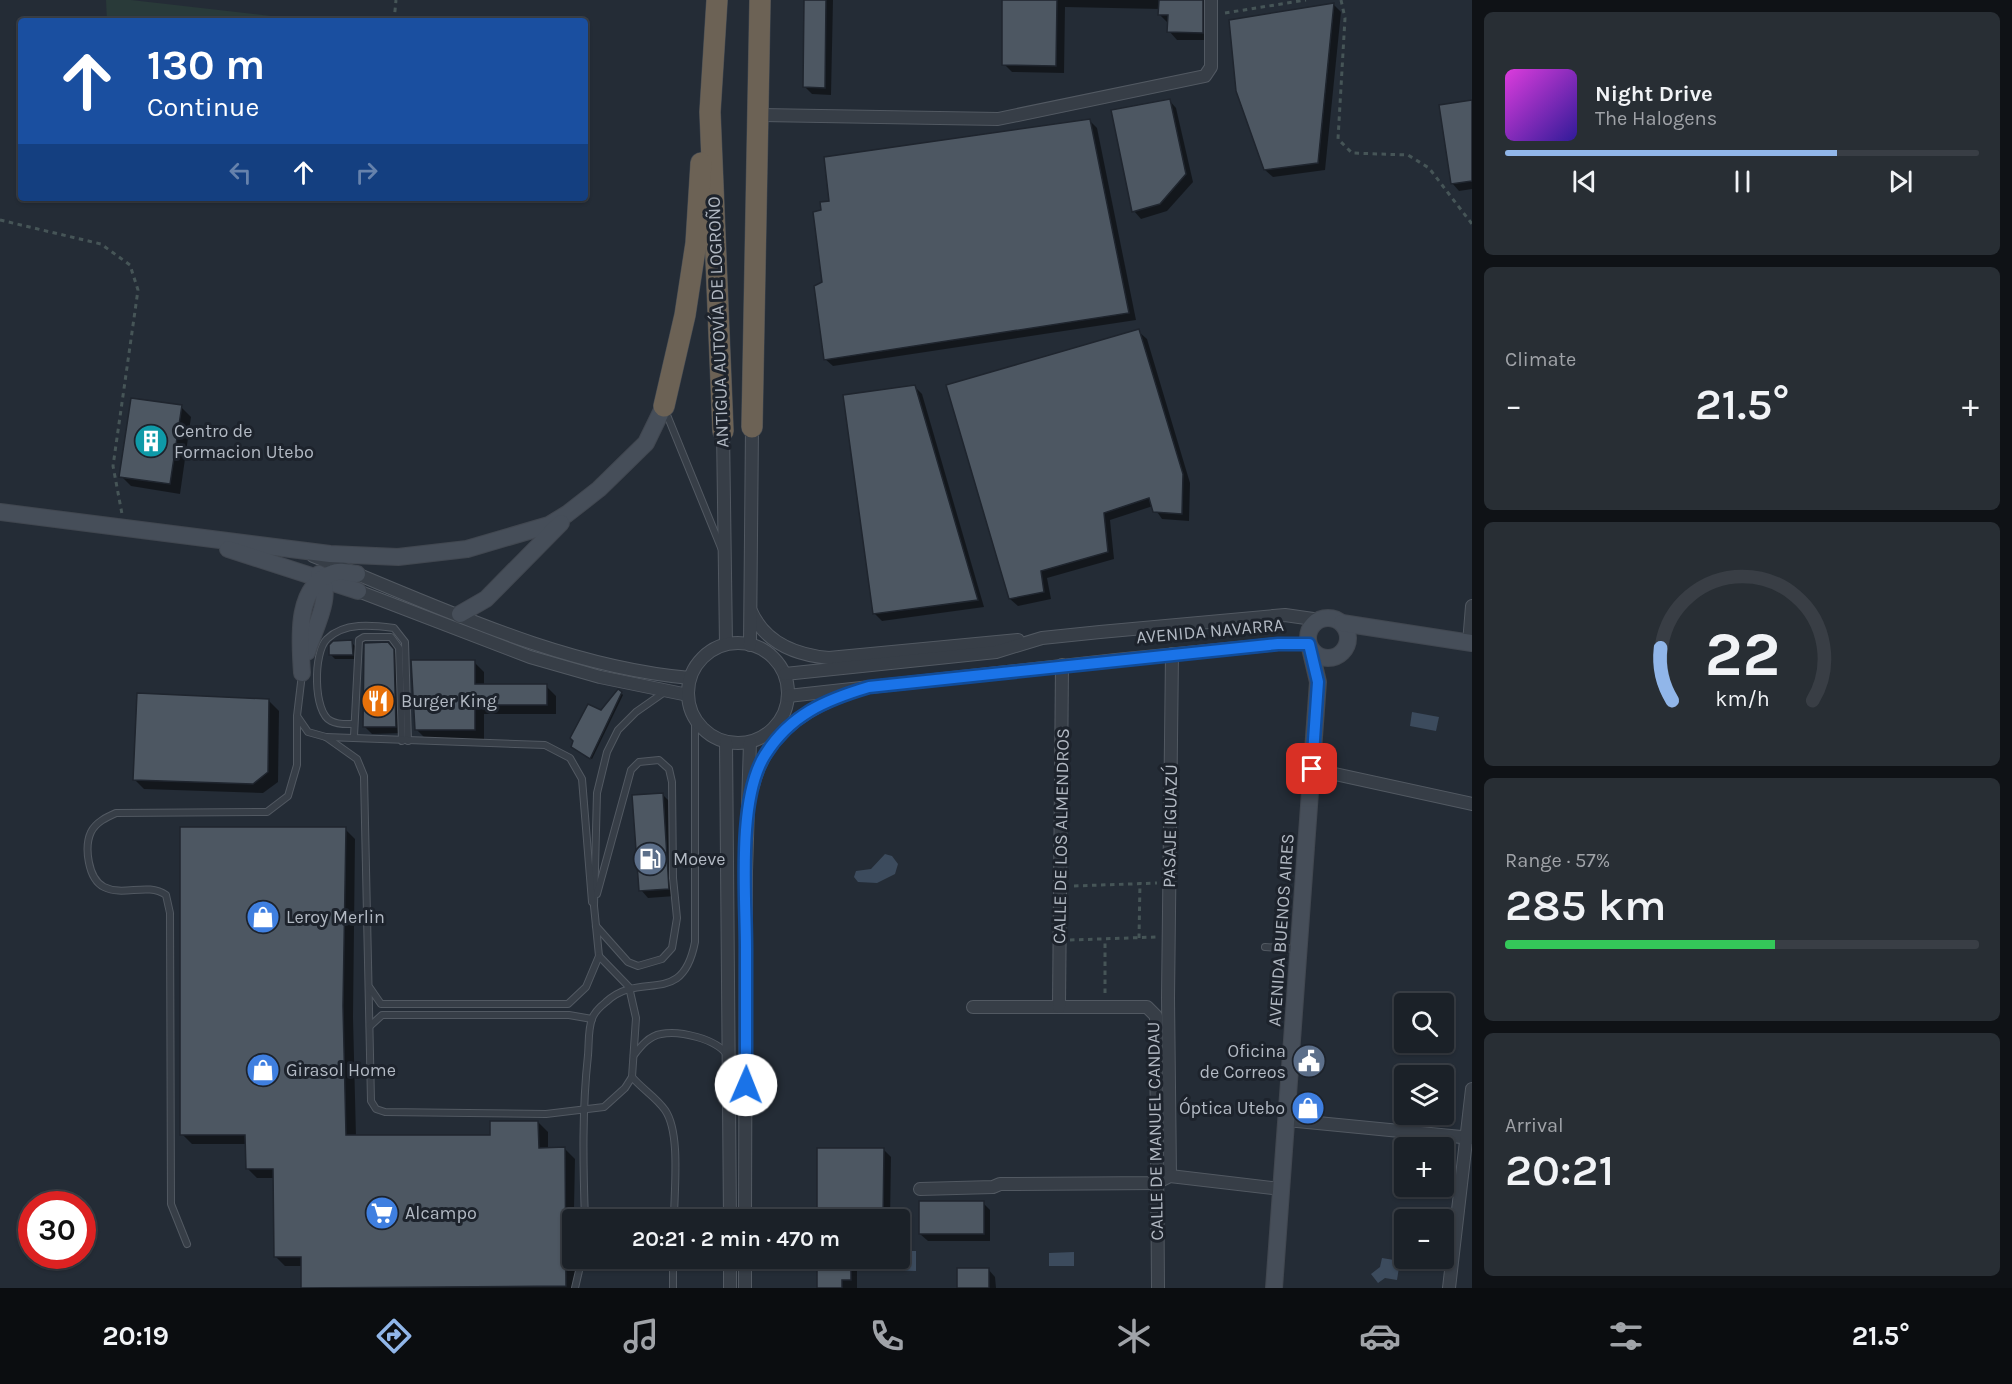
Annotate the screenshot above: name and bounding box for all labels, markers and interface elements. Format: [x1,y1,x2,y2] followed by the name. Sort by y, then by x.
[147,40,265,90] text: 130 m
[48,42,126,120] icon: ahead
[1595,81,1713,107] text: Night Drive
[147,91,259,123] text: Continue
[1595,107,1717,130] text: The Halogens
[224,156,257,189] icon: left
[287,156,320,189] icon: ahead
[350,156,383,189] icon: right
[1568,165,1601,198] icon: previous
[1726,165,1759,198] icon: pause
[1884,165,1917,198] icon: next
[702,196,733,448] street label: ANTIGUA AUTOVÍA DE LOGROÑO
[1505,348,1576,371] text: Climate
[1695,378,1789,430] text: 21.5°
[1505,386,1522,424] text: −
[1962,386,1979,424] text: +
[174,420,314,463] place label: Centro de Formacion Utebo
[133,423,169,459] building icon: Centro de Formacion Utebo
[1135,614,1285,648] street label: AVENIDA NAVARRA
[1704,618,1780,691] text: 22
[360,683,396,719] restaurant icon: Burger King
[1715,686,1769,711] text: km/h
[401,690,497,712] place label: Burger King
[1048,728,1074,944] street label: CALLE DE LOS ALMENDROS
[1286,743,1337,794] pin
[1295,752,1328,785] icon: arrive
[1157,764,1182,888] street label: PASAJE IGUAZÚ
[1263,833,1299,1027] street label: AVENIDA BUENOS AIRES
[632,841,668,877] fuel station icon: Moeve
[673,848,726,870] place label: Moeve
[1505,849,1610,872] text: Range · 57%
[1505,879,1667,931] text: 285 km
[245,899,281,935] shop icon: Leroy Merlin
[286,906,385,928] place label: Leroy Merlin
[1394,993,1454,1269] map controls
[1394,993,1454,1053] button: search
[1142,1021,1168,1241] street label: CALLE DE MANUEL CANDAU
[1199,1040,1286,1083] place label: Oficina de Correos
[1291,1043,1327,1079] public building icon: Oficina de Correos
[245,1052,281,1088] shop icon: Girasol Home
[714,1053,778,1117] position arrow
[286,1059,396,1081] place label: Girasol Home
[1394,1065,1454,1125] button: layers
[1290,1090,1326,1126] shop icon: Óptica Utebo
[1179,1096,1285,1119] place label: Óptica Utebo
[1505,1114,1564,1137] text: Arrival
[1394,1137,1454,1197] button: +
[1505,1144,1614,1196] text: 20:21
[18,1191,96,1269] speed limit sign: 30
[364,1195,400,1231] supermarket icon: Alcampo
[405,1202,477,1224] place label: Alcampo
[1394,1209,1454,1269] button: −
[632,1226,840,1252] text: 20:21 · 2 min · 470 m
[373,1315,415,1357] icon: directions
[620,1315,662,1357] icon: music
[866,1315,908,1357] icon: phone
[1113,1315,1155,1357] icon: climate
[1359,1315,1401,1357] icon: car
[1605,1315,1647,1357] icon: filters
[102,1320,169,1352] text: 20:19
[1852,1320,1910,1352] text: 21.5°

